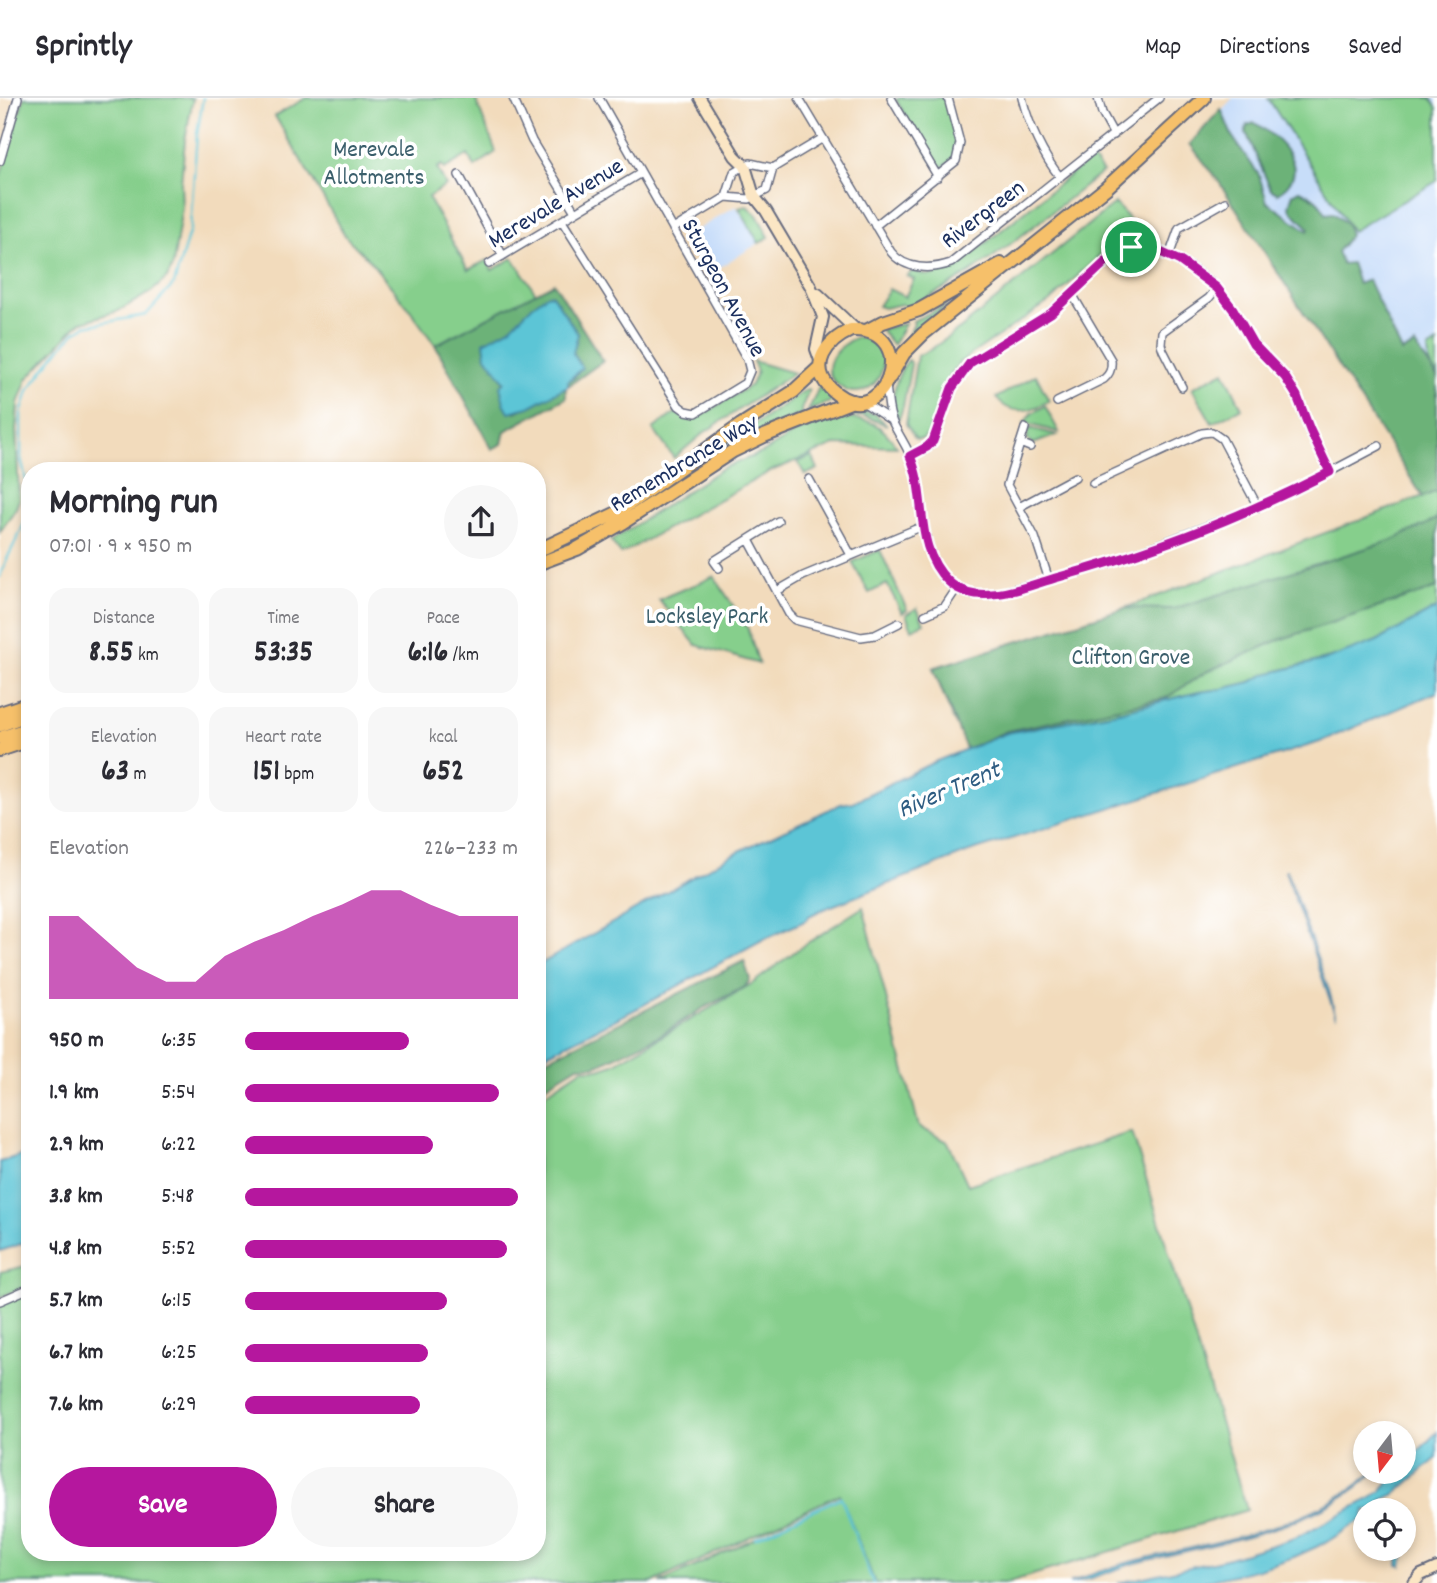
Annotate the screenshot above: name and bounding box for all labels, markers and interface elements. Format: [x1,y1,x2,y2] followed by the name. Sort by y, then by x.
[35,25,132,72] text: Sprintly
[1145,31,1181,65] text: Map
[1219,31,1310,65] text: Directions
[1348,31,1402,65] text: Saved
[323,134,425,196] park label: Merevale Allotments
[482,151,631,258] street label: Merevale Avenue
[935,173,1033,258] street label: Rivergreen
[671,213,773,364] street label: Sturgeon Avenue
[1101,217,1161,277] pin
[1112,228,1150,266] icon: arrive
[604,406,766,522] street label: Remembrance Way
[49,477,218,532] text: Morning run
[444,485,518,559] button: share
[49,531,192,564] text: 07:01 · 9 × 950 m
[646,601,768,635] park label: Locksley Park
[93,606,155,633] text: Distance
[267,606,300,633] text: Time
[426,606,460,633] text: Pace
[89,633,134,676] text: 8.55
[254,633,313,676] text: 53:35
[407,633,448,676] text: 6:16
[1072,642,1190,676] park label: Clifton Grove
[134,643,159,670] text: km
[448,643,479,670] text: /km
[91,725,157,752] text: Elevation
[245,725,322,752] text: Heart rate
[429,725,458,752] text: kcal
[101,752,129,795] text: 63
[253,752,280,795] text: 151
[422,752,464,795] text: 652
[892,752,1009,829] water label: River Trent
[129,762,147,789] text: m
[280,762,314,789] text: bpm
[49,833,129,866] text: Elevation
[424,833,518,866] text: 226–233 m
[49,1025,104,1058] text: 950 m
[161,1025,197,1058] text: 6:35
[49,1077,99,1110] text: 1.9 km
[161,1077,196,1110] text: 5:54
[49,1129,104,1162] text: 2.9 km
[161,1129,196,1162] text: 6:22
[49,1181,103,1214] text: 3.8 km
[161,1181,194,1214] text: 5:48
[49,1233,102,1266] text: 4.8 km
[161,1233,196,1266] text: 5:52
[49,1285,103,1318] text: 5.7 km
[161,1285,192,1318] text: 6:15
[49,1337,103,1370] text: 6.7 km
[161,1337,197,1370] text: 6:25
[49,1389,103,1422] text: 7.6 km
[161,1389,197,1422] text: 6:29
[1353,1421,1416,1484] north arrow
[1353,1421,1416,1561] map controls
[49,1467,277,1547] button: Save
[291,1467,518,1547] button: Share
[1353,1498,1416,1561] button: locate

